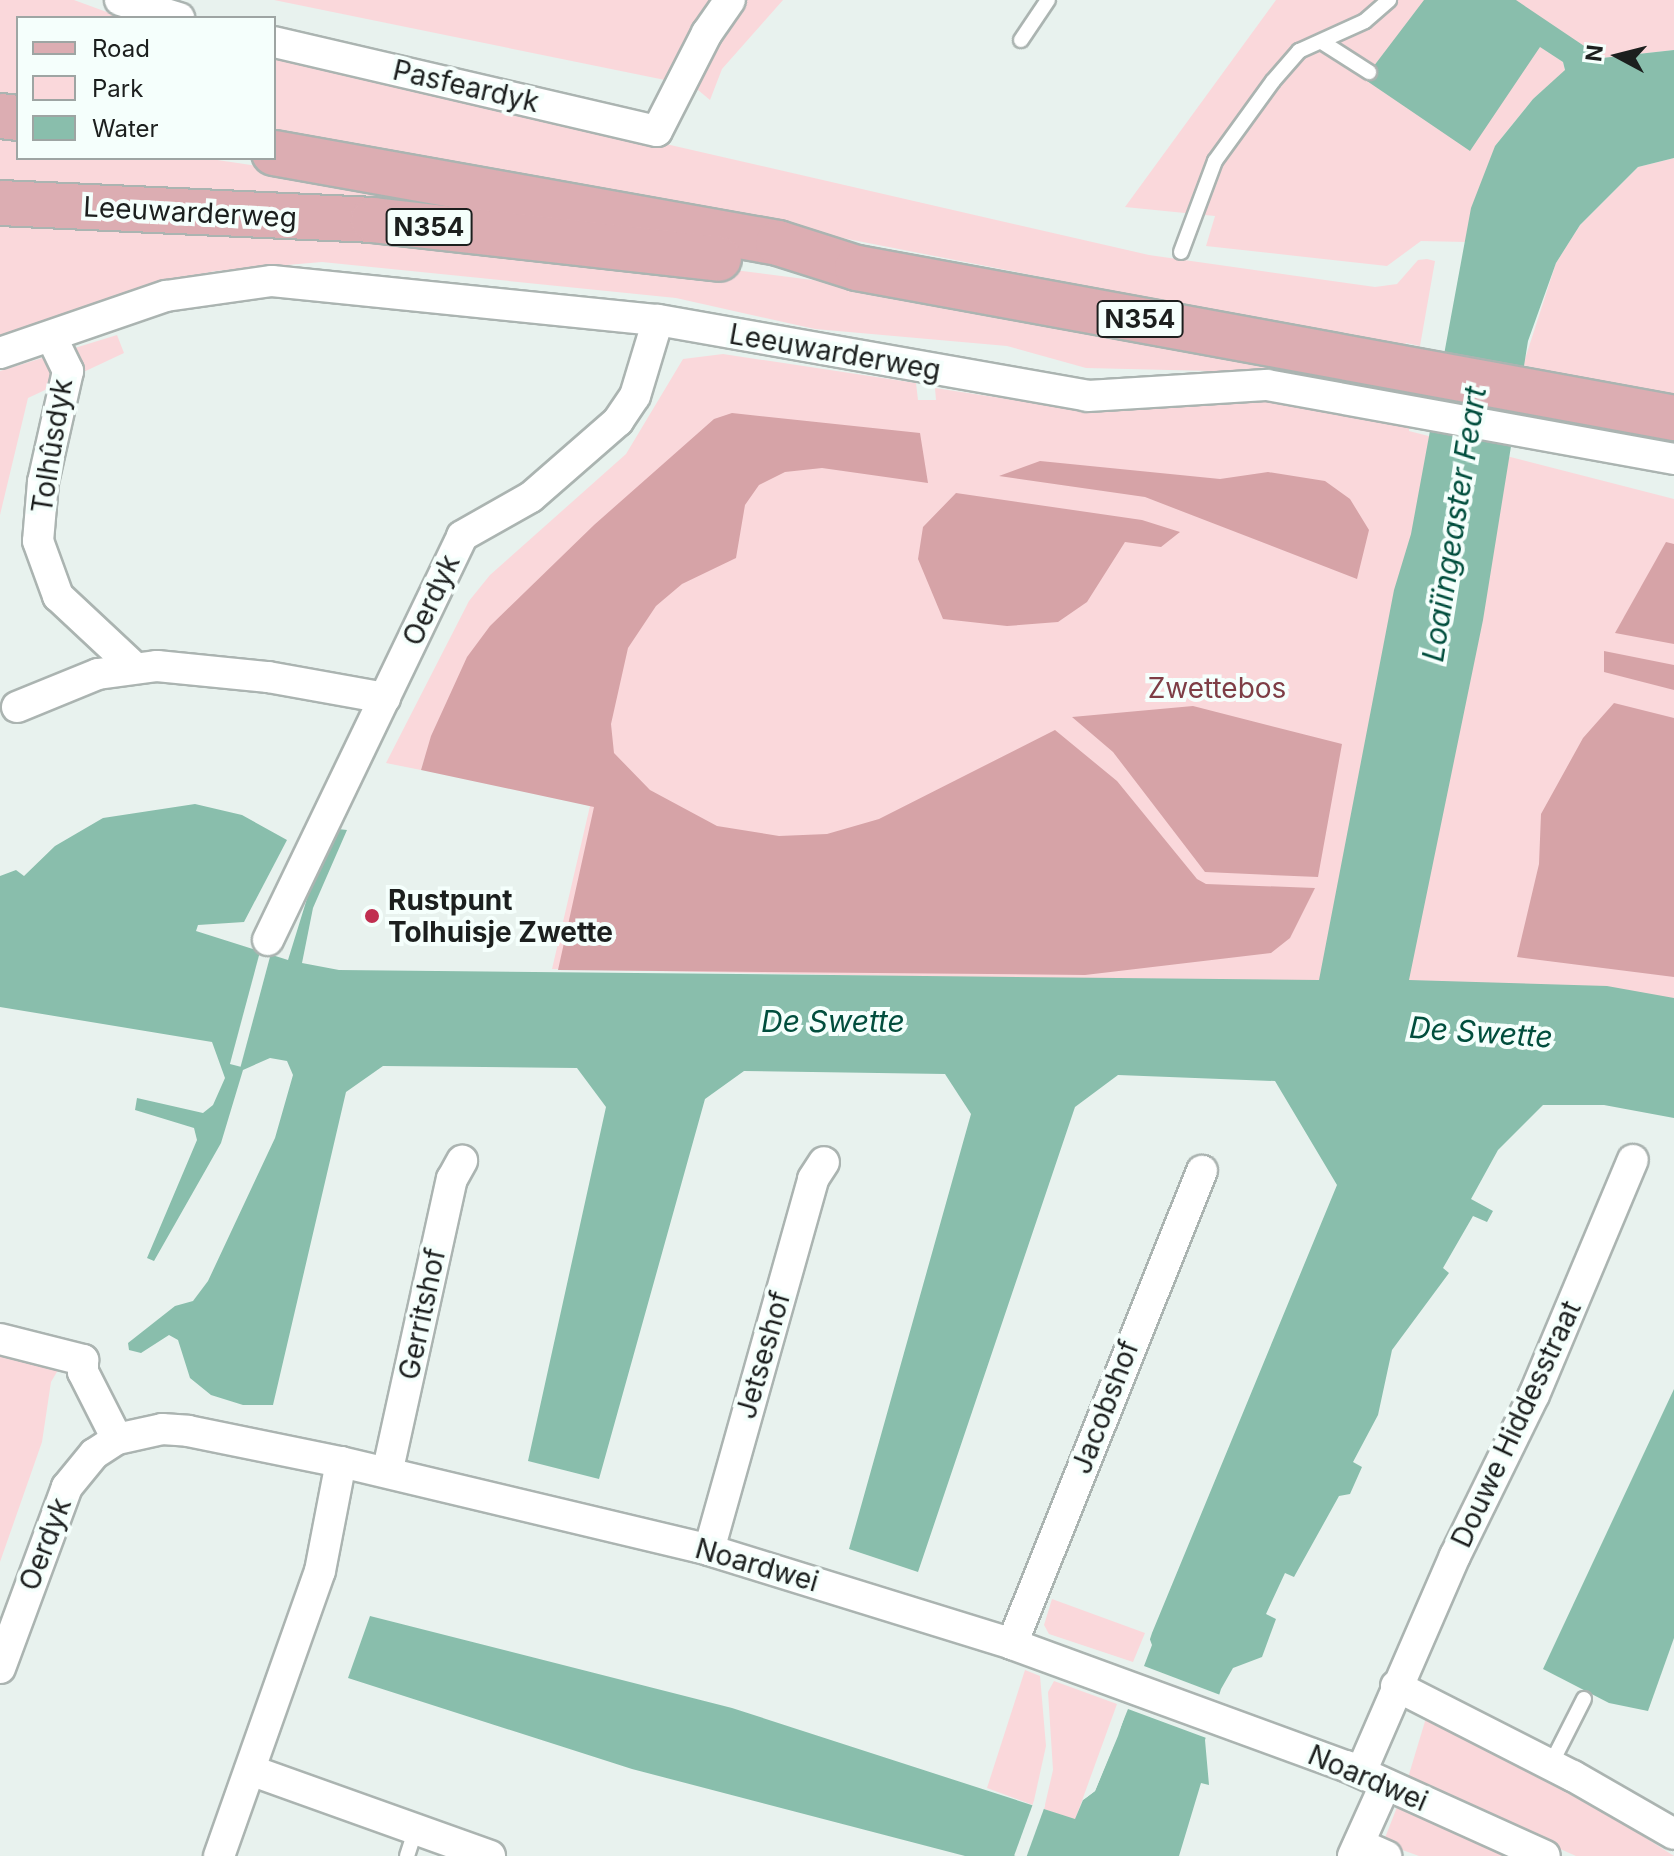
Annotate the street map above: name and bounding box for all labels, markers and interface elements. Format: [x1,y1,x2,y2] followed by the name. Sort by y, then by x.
[16,16,276,160] legend
[1578,16,1658,96] north arrow
[92,34,150,63] text: Road
[1580,43,1608,63] text: N
[390,53,542,119] street label: Pasfeardyk
[92,74,143,103] text: Park
[92,114,159,143] text: Water
[82,190,298,234] street label: Leeuwarderweg
[385,205,473,249] road number: N354
[1096,297,1184,341] road number: N354
[727,317,943,387] street label: Leeuwarderweg
[25,376,79,516] street label: Tolhûsdyk
[1414,384,1494,664] water label: Loaiïngeaster Feart
[395,549,467,651] street label: Oerdyk
[1148,671,1286,705] park label: Zwettebos
[388,883,613,949] place label: Rustpunt Tolhuisje Zwette
[363,907,381,925] marker: Rustpunt Tolhuisje Zwette
[761,1003,905,1039] water label: De Swette
[1408,1009,1554,1055] water label: De Swette
[392,1245,452,1383] street label: Gerritshof
[729,1288,797,1422] street label: Jetseshof
[1444,1295,1588,1553] street label: Douwe Hiddesstraat
[1064,1336,1146,1478] street label: Jacobshof
[12,1493,78,1595] street label: Oerdyk
[692,1531,822,1599] street label: Noardwei
[1303,1738,1433,1818] street label: Noardwei

